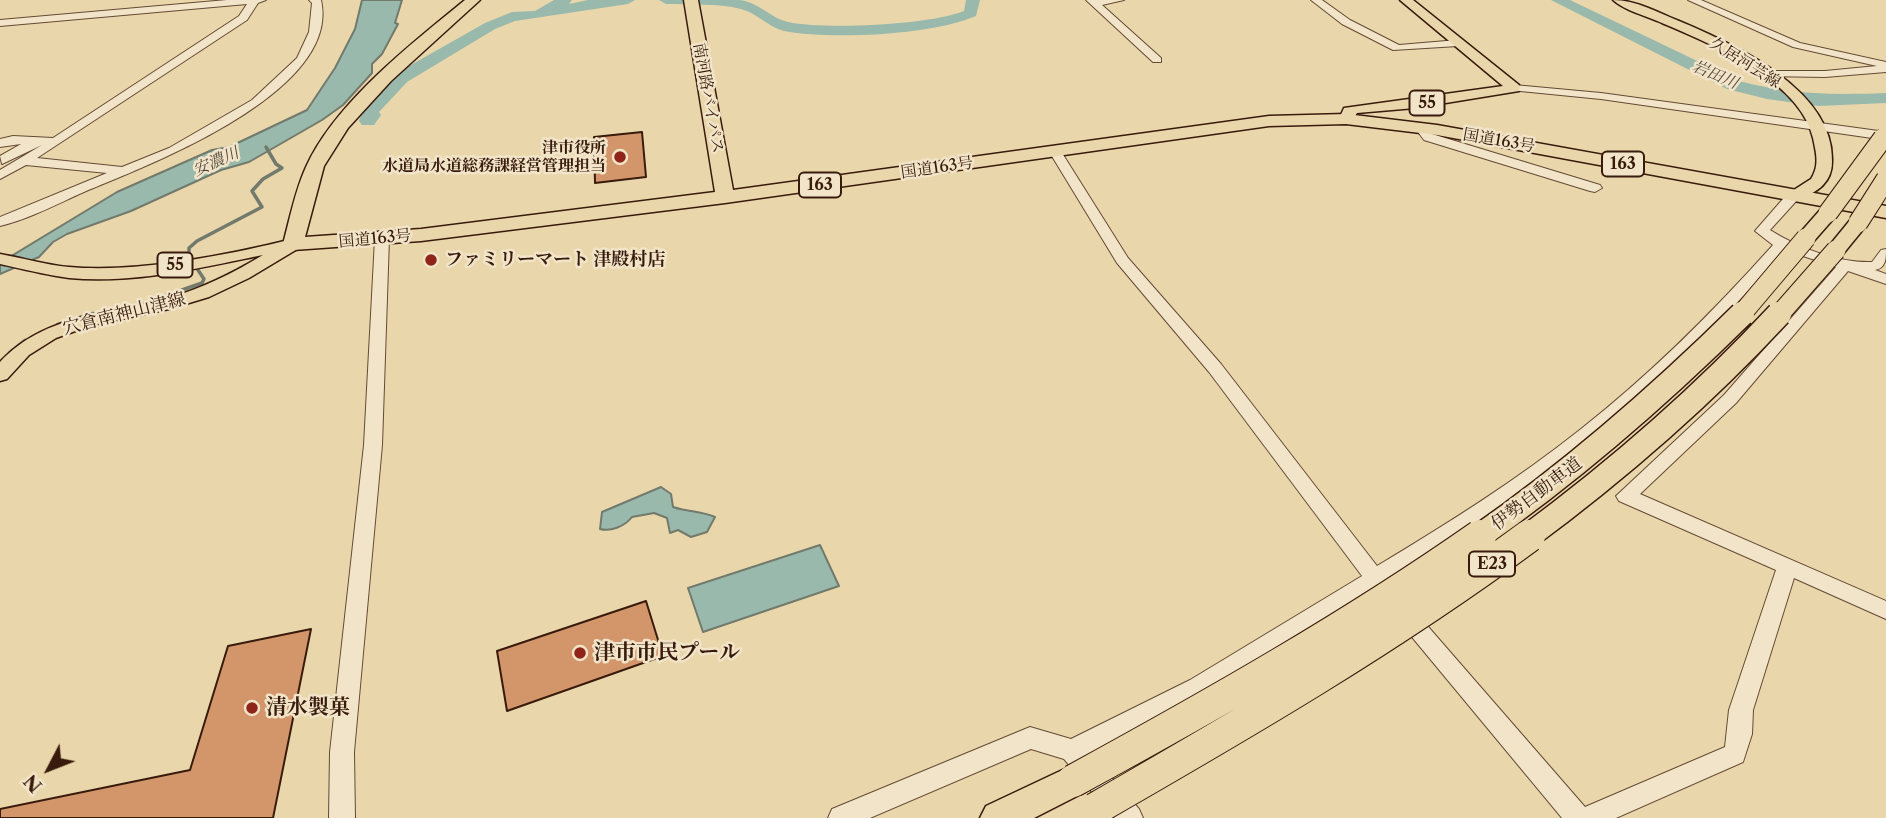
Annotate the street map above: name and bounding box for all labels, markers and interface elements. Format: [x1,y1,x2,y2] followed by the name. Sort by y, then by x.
[1706,34,1784,92] street label: 久居河芸線
[689,41,727,155] street label: 南河路バイパス
[1689,57,1741,93] water label: 岩田川
[1410,90,1444,116] road number: 55
[1461,125,1537,157] street label: 国道163号
[382,138,606,176] place label: 津市役所 水道局水道総務課経営管理担当
[190,143,242,181] water label: 安濃川
[612,149,628,165] marker: 津市役所 水道局水道総務課経営管理担当
[1602,152,1644,176] road number: 163
[900,153,974,183] street label: 国道163号
[799,172,841,197] road number: 163
[338,226,412,252] street label: 国道163号
[445,249,666,271] place label: ファミリーマート 津殿村店
[158,252,192,278] road number: 55
[423,252,439,268] marker: ファミリーマート 津殿村店
[60,288,188,340] street label: 穴倉南神山津線
[1487,453,1587,535] street label: 伊勢自動車道
[1469,552,1515,576] road number: E23
[594,640,740,666] place label: 津市市民プール
[572,645,588,661] marker: 津市市民プール
[266,695,350,721] place label: 清水製菓
[244,700,260,716] marker: 清水製菓
[14,734,84,804] north arrow
[19,770,47,797] text: N

